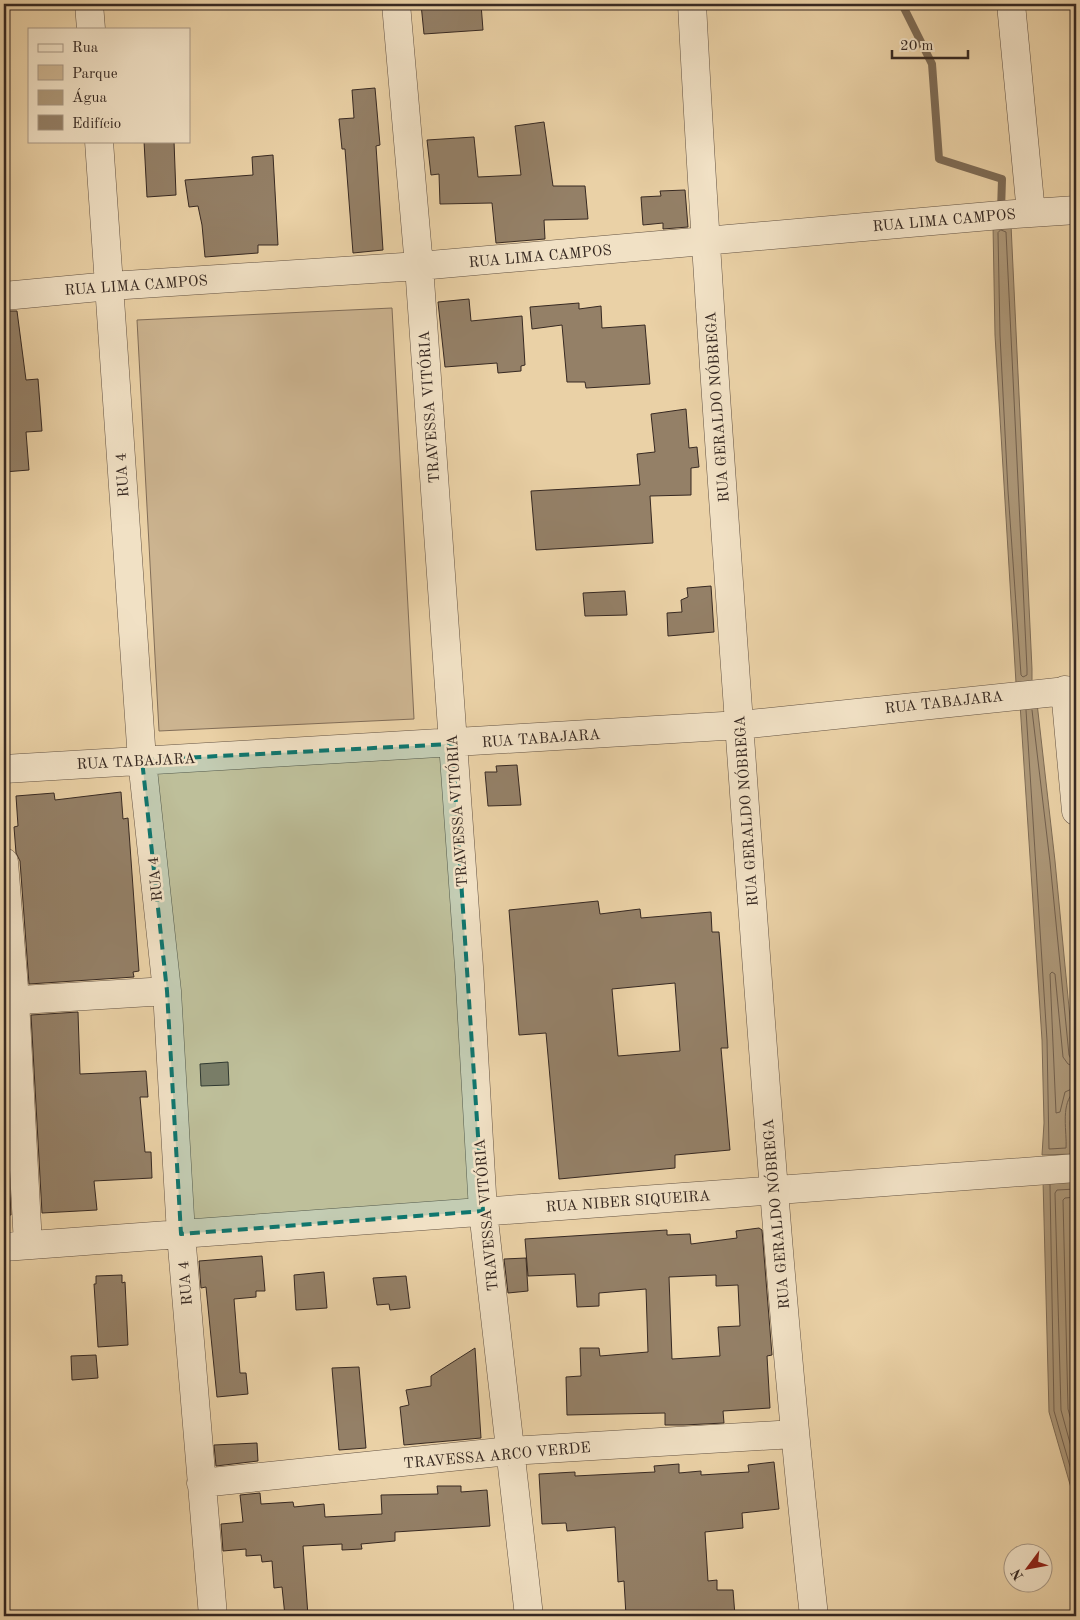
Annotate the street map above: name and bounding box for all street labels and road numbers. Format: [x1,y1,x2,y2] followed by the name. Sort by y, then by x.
[872,208,1016,235] street label: RUA LIMA CAMPOS
[468,244,612,271] street label: RUA LIMA CAMPOS
[64,274,208,299] street label: RUA LIMA CAMPOS
[700,310,733,503] street label: RUA GERALDO NÓBREGA
[414,329,443,484] street label: TRAVESSA VITÓRIA
[114,452,133,498] street label: RUA 4
[884,690,1005,717] street label: RUA TABAJARA
[729,714,762,907] street label: RUA GERALDO NÓBREGA
[481,728,602,751] street label: RUA TABAJARA
[442,733,471,888] street label: TRAVESSA VITÓRIA
[76,752,196,773] street label: RUA TABAJARA
[147,856,166,902] street label: RUA 4
[758,1117,793,1310] street label: RUA GERALDO NÓBREGA
[469,1137,502,1292] street label: TRAVESSA VITÓRIA
[545,1189,712,1216] street label: RUA NIBER SIQUEIRA
[177,1260,196,1306] street label: RUA 4
[403,1441,591,1472] street label: TRAVESSA ARCO VERDE

